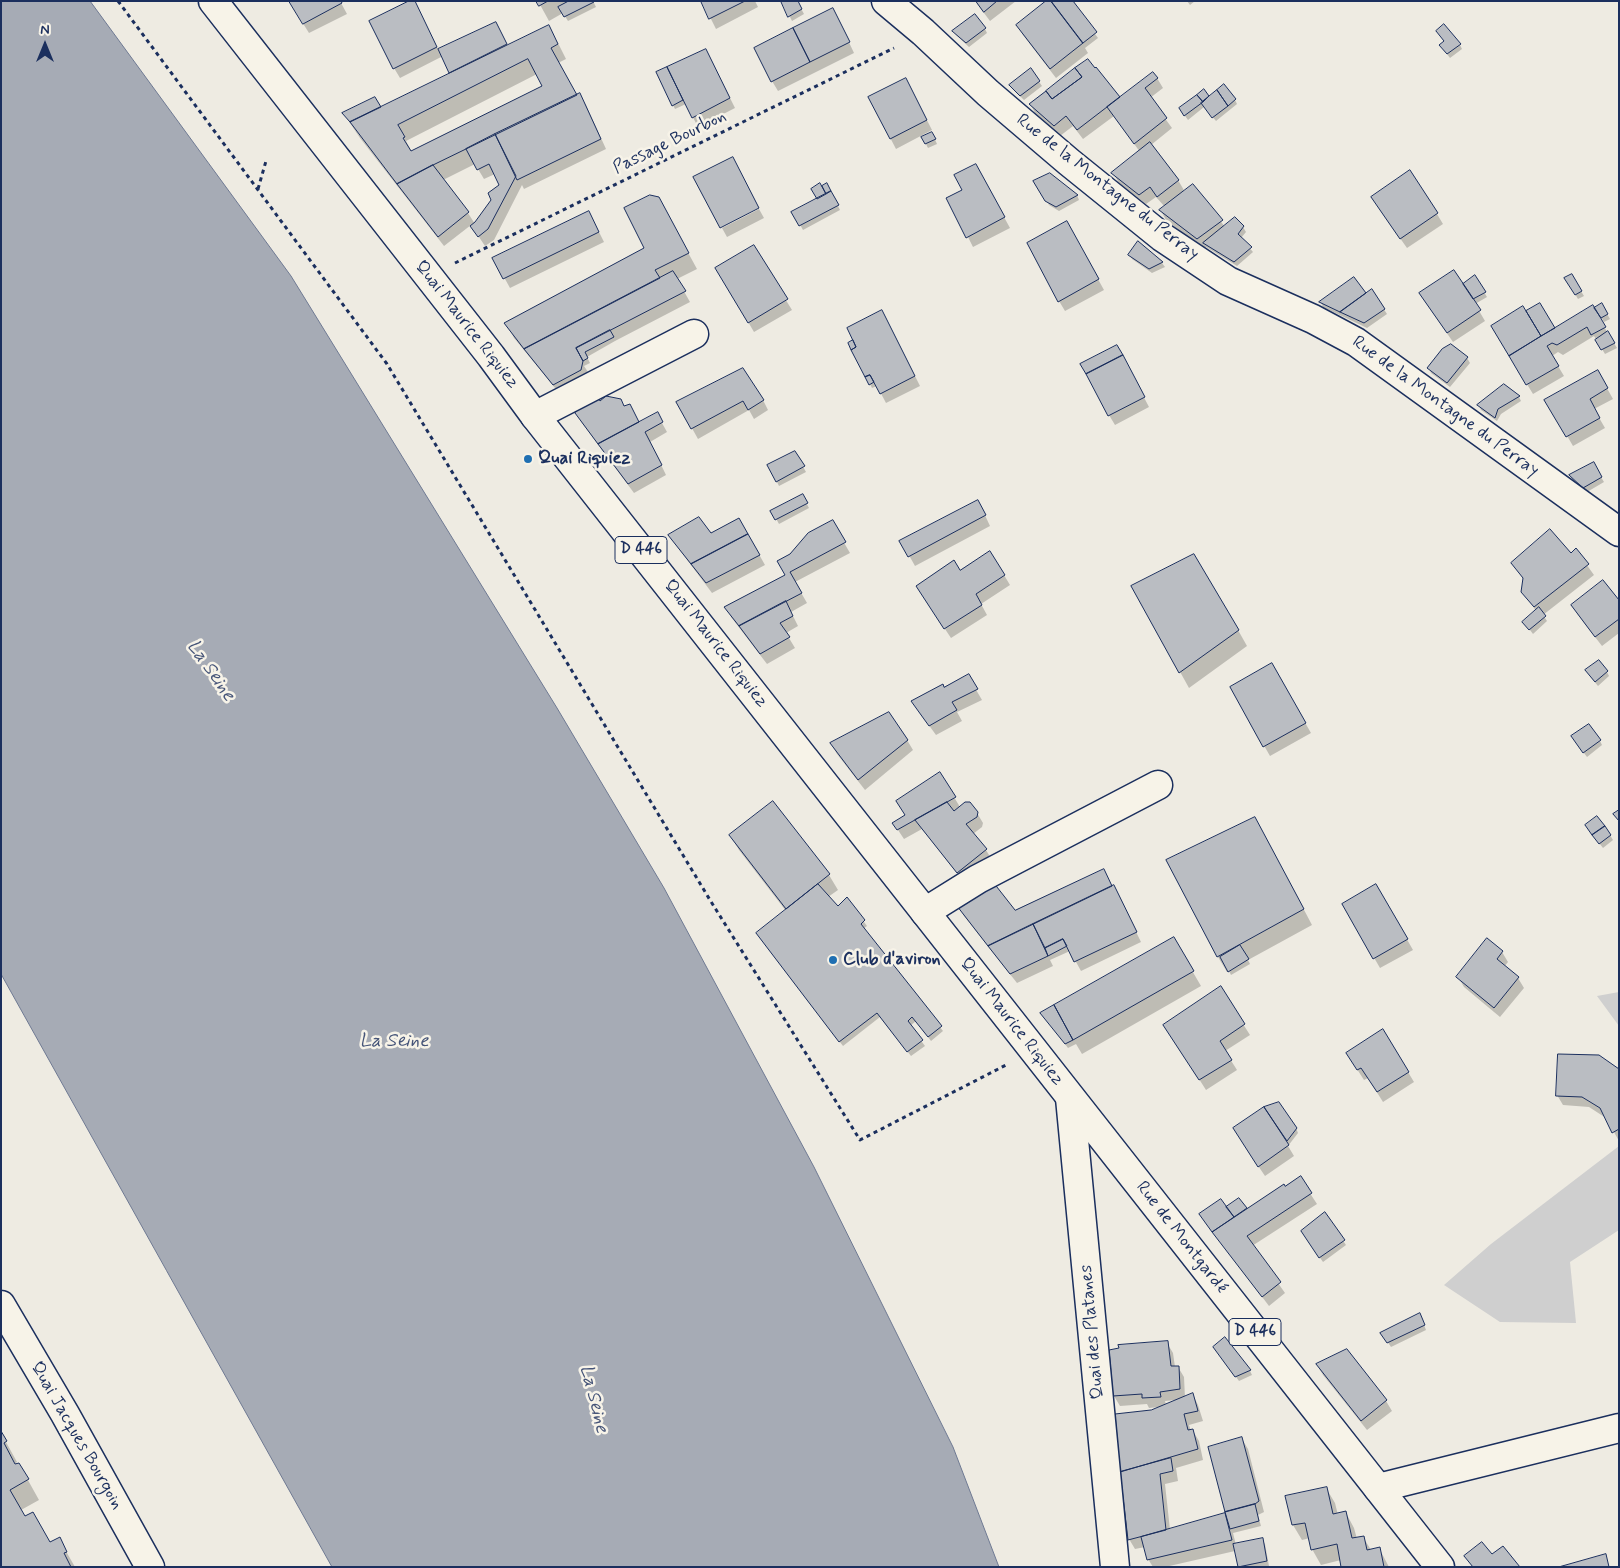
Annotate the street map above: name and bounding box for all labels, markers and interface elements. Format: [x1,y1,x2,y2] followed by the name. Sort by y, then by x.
[20,20,70,70] north arrow
[40,21,50,39] text: N
[610,106,730,180] street label: Passage Bourbon
[1011,110,1203,266] street label: Rue de la Montagne du Perray
[409,257,523,393] street label: Quai Maurice Riquiez
[1347,332,1543,482] street label: Rue de la Montagne du Perray
[538,448,630,470] place label: Quai Riquiez
[522,453,534,465] marker: Quai Riquiez
[615,536,667,564] road number: D 446
[658,576,772,712] street label: Quai Maurice Riquiez
[181,636,239,706] water label: La Seine
[843,949,941,971] place label: Club d'aviron
[827,954,839,966] marker: Club d'aviron
[954,954,1068,1090] street label: Quai Maurice Riquiez
[359,1031,429,1053] water label: La Seine
[1130,1178,1232,1298] street label: Rue de Montgardé
[1076,1264,1110,1400] street label: Quai des Platanes
[1229,1318,1281,1345] road number: D 446
[25,1358,127,1514] street label: Quai Jacques Bourgoin
[574,1363,612,1435] water label: La Seine

